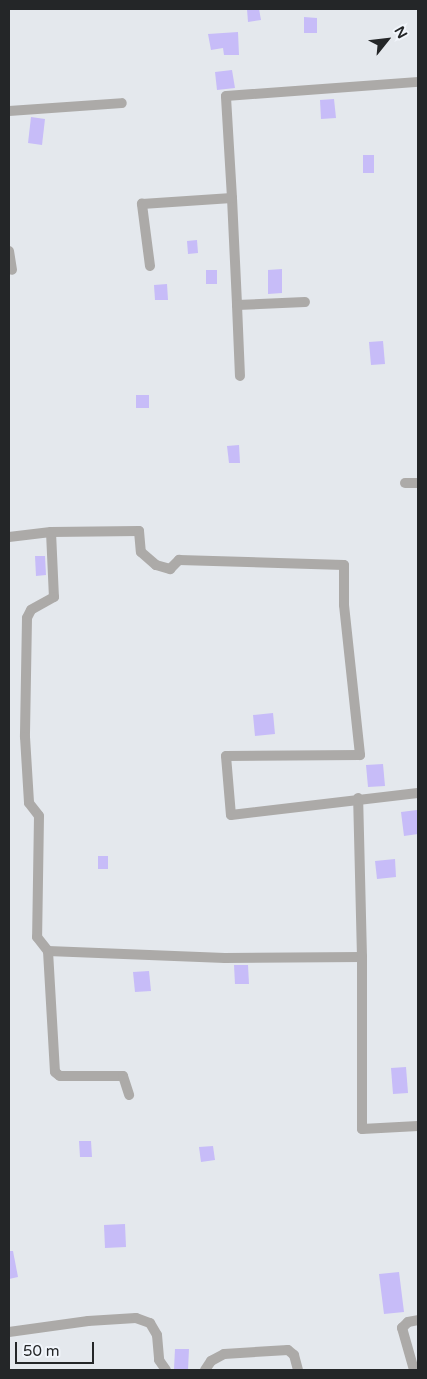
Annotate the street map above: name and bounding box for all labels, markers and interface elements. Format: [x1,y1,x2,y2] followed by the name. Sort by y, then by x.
[362,15,412,65] north arrow
[390,23,411,42] text: N
[18,1332,96,1364] scale bar
[23,1342,60,1360] text: 50 m

